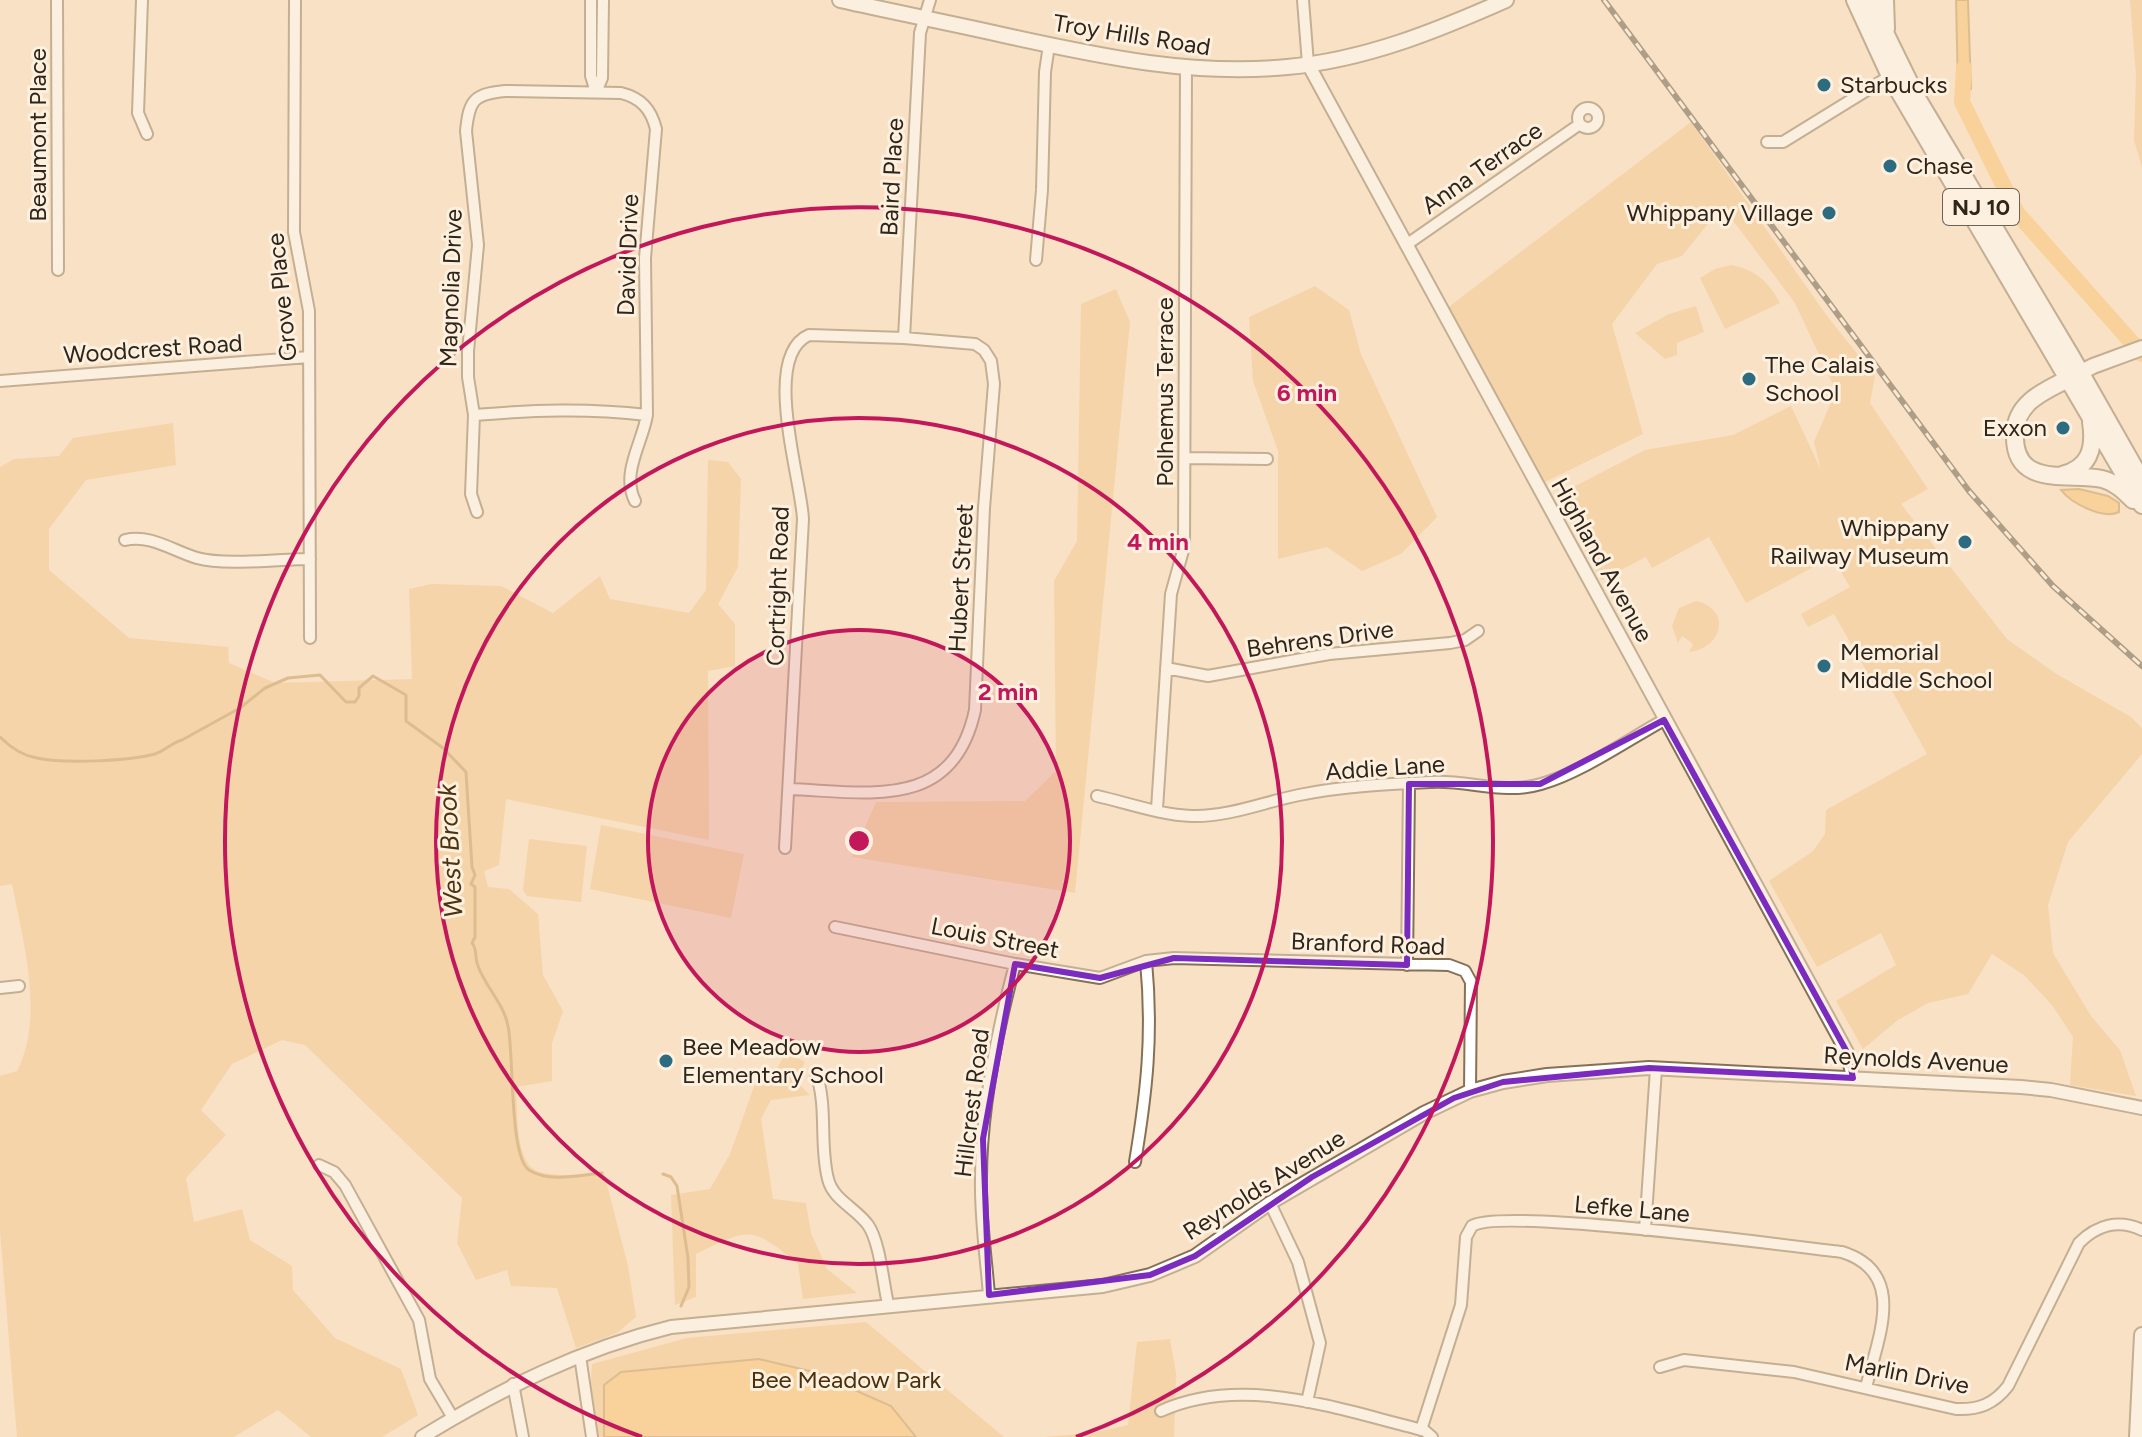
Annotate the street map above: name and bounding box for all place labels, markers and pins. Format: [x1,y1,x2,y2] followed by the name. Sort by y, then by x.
[1840,70,1947,99] place label: Starbucks
[1815,76,1833,94] marker: Starbucks
[1906,151,1973,180] place label: Chase
[1881,157,1899,175] marker: Chase
[1626,198,1813,227] place label: Whippany Village
[1820,204,1838,222] marker: Whippany Village
[1765,350,1875,407] place label: The Calais School
[1740,370,1758,388] marker: The Calais School
[1983,413,2047,442] place label: Exxon
[2054,419,2072,437] marker: Exxon
[1770,513,1949,570] place label: Whippany Railway Museum
[1956,533,1974,551] marker: Whippany Railway Museum
[1840,637,1993,694] place label: Memorial Middle School
[1815,657,1833,675] marker: Memorial Middle School
[845,827,873,855] centre of rings
[682,1032,884,1089] place label: Bee Meadow Elementary School
[657,1052,675,1070] marker: Bee Meadow Elementary School

